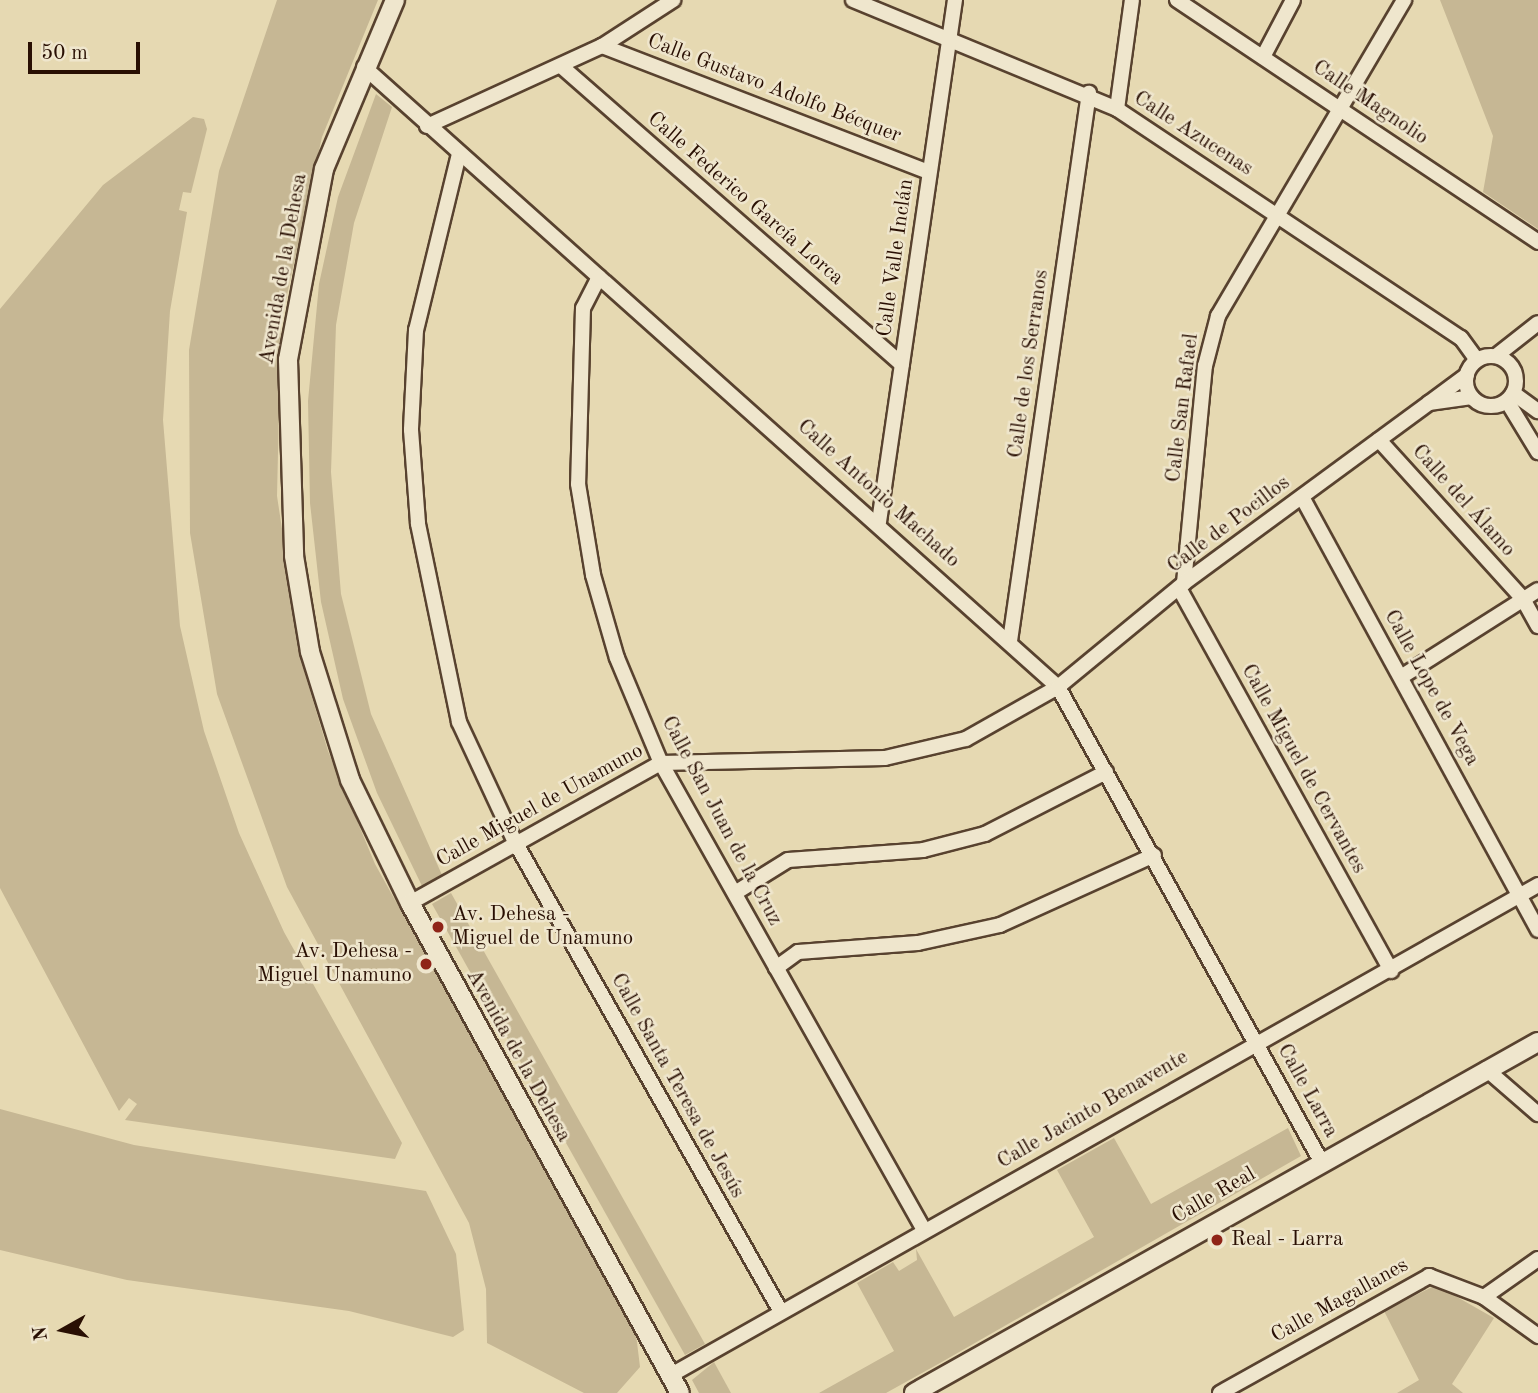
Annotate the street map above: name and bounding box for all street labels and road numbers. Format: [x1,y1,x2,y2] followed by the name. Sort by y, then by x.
[644,29,904,149] street label: Calle Gustavo Adolfo Bécquer
[1307,55,1433,151] street label: Calle Magnolio
[1128,86,1258,182] street label: Calle Azucenas
[642,107,848,291] street label: Calle Federico García Lorca
[255,171,313,367] street label: Avenida de la Dehesa
[872,177,920,339] street label: Calle Valle Inclán
[1003,268,1055,460] street label: Calle de los Serranos
[1161,332,1205,484] street label: Calle San Rafael
[792,414,964,574] street label: Calle Antonio Machado
[1406,440,1520,562] street label: Calle del Álamo
[1163,471,1295,579] street label: Calle de Pocillos
[1378,606,1484,770] street label: Calle Lope de Vega
[1235,660,1371,878] street label: Calle Miguel de Cervantes
[655,712,787,930] street label: Calle San Juan de la Cruz
[432,739,648,873] street label: Calle Miguel de Unamuno
[460,965,576,1147] street label: Avenida de la Dehesa
[605,969,749,1203] street label: Calle Santa Teresa de Jesús
[1271,1040,1343,1142] street label: Calle Larra
[993,1045,1193,1175] street label: Calle Jacinto Benavente
[1168,1162,1260,1230] street label: Calle Real
[1267,1253,1413,1349] street label: Calle Magallanes

